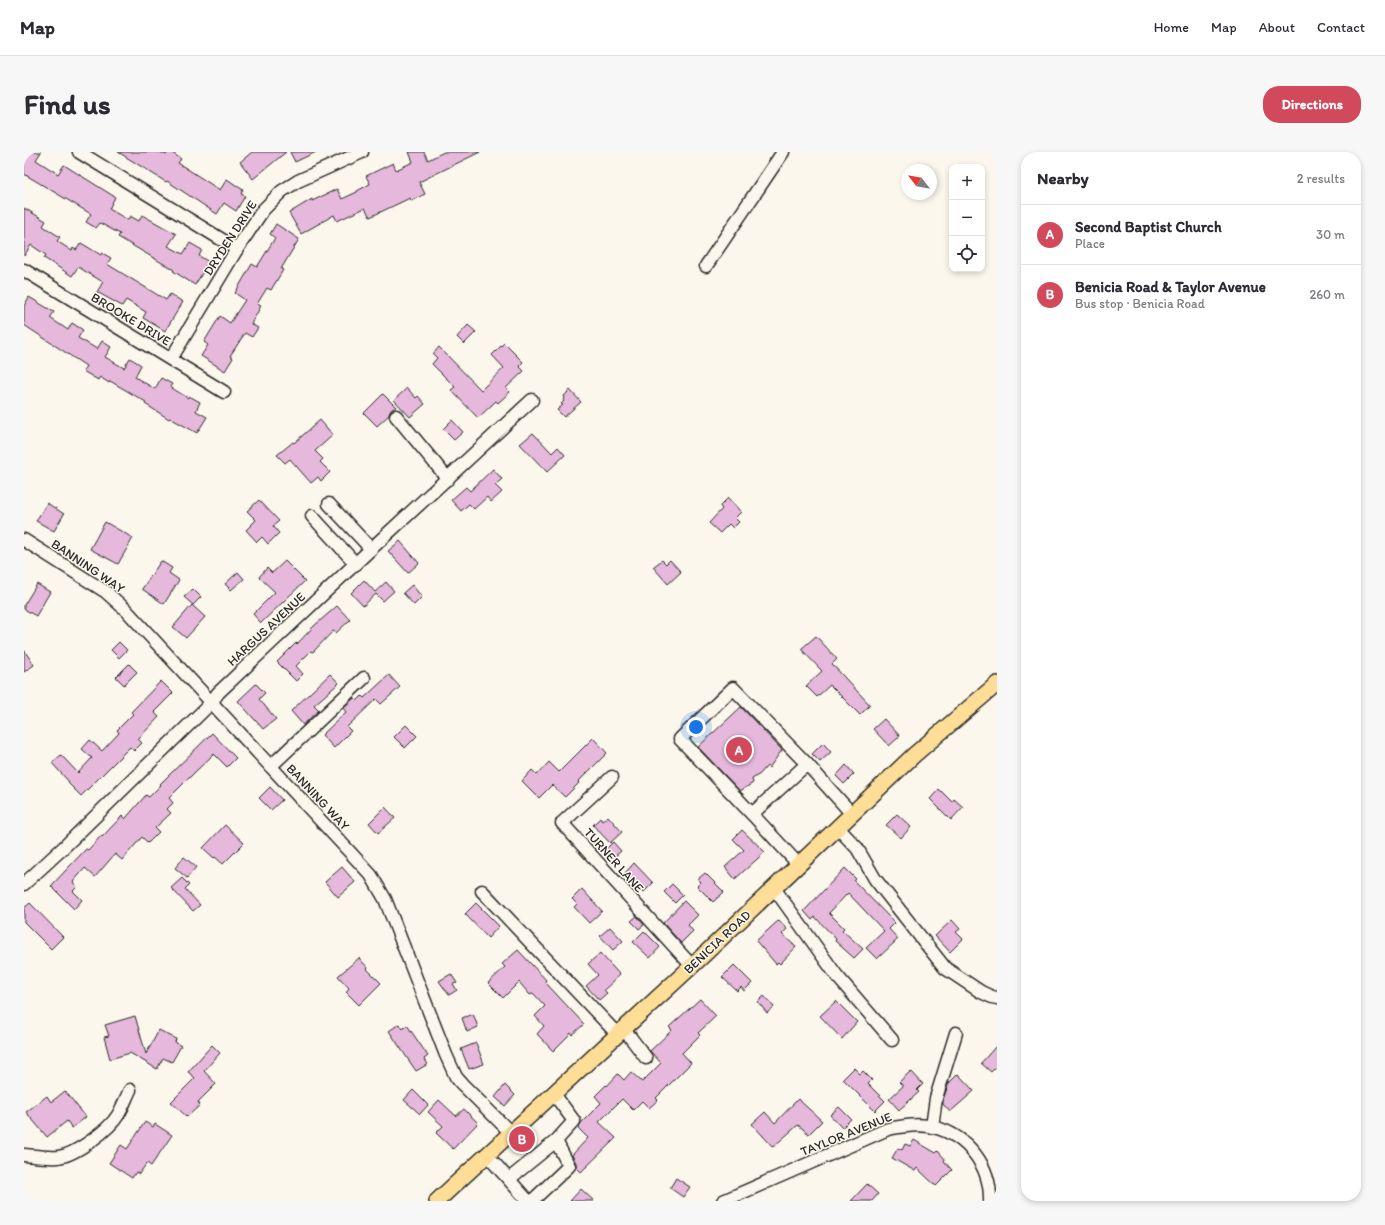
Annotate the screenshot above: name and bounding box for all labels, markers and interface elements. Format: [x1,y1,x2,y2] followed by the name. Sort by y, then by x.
[20,16,55,39] text: Map
[1154,19,1189,36] text: Home
[1211,19,1237,36] text: Map
[1259,19,1295,36] text: About
[1317,19,1365,36] text: Contact
[1263,86,1361,123] button: Directions
[24,87,111,121] text: Find us
[901,164,937,200] north arrow
[949,164,985,272] map controls
[949,164,985,200] button: +
[1037,168,1089,188] text: Nearby
[1297,171,1345,186] text: 2 results
[200,198,260,278] street label: DRYDEN DRIVE
[949,200,985,236] button: −
[1075,218,1222,236] text: Second Baptist Church
[1046,227,1054,242] text: A
[1316,227,1345,242] text: 30 m
[949,236,985,272] button: locate
[1075,236,1105,251] text: Place
[1075,278,1266,296] text: Benicia Road & Taylor Avenue
[1046,287,1054,302] text: B
[1309,287,1345,302] text: 260 m
[88,289,174,349] street label: BROOKE DRIVE
[1075,296,1205,311] text: Bus stop · Benicia Road
[49,536,128,596] street label: BANNING WAY
[224,589,308,669] street label: HARGUS AVENUE
[686,717,706,737] your location
[726,735,752,765] pin: A
[283,761,353,834] street label: BANNING WAY
[581,825,647,895] street label: TURNER LANE
[680,907,754,977] street label: BENICIA ROAD
[798,1109,894,1159] street label: TAYLOR AVENUE
[509,1124,535,1154] pin: B

